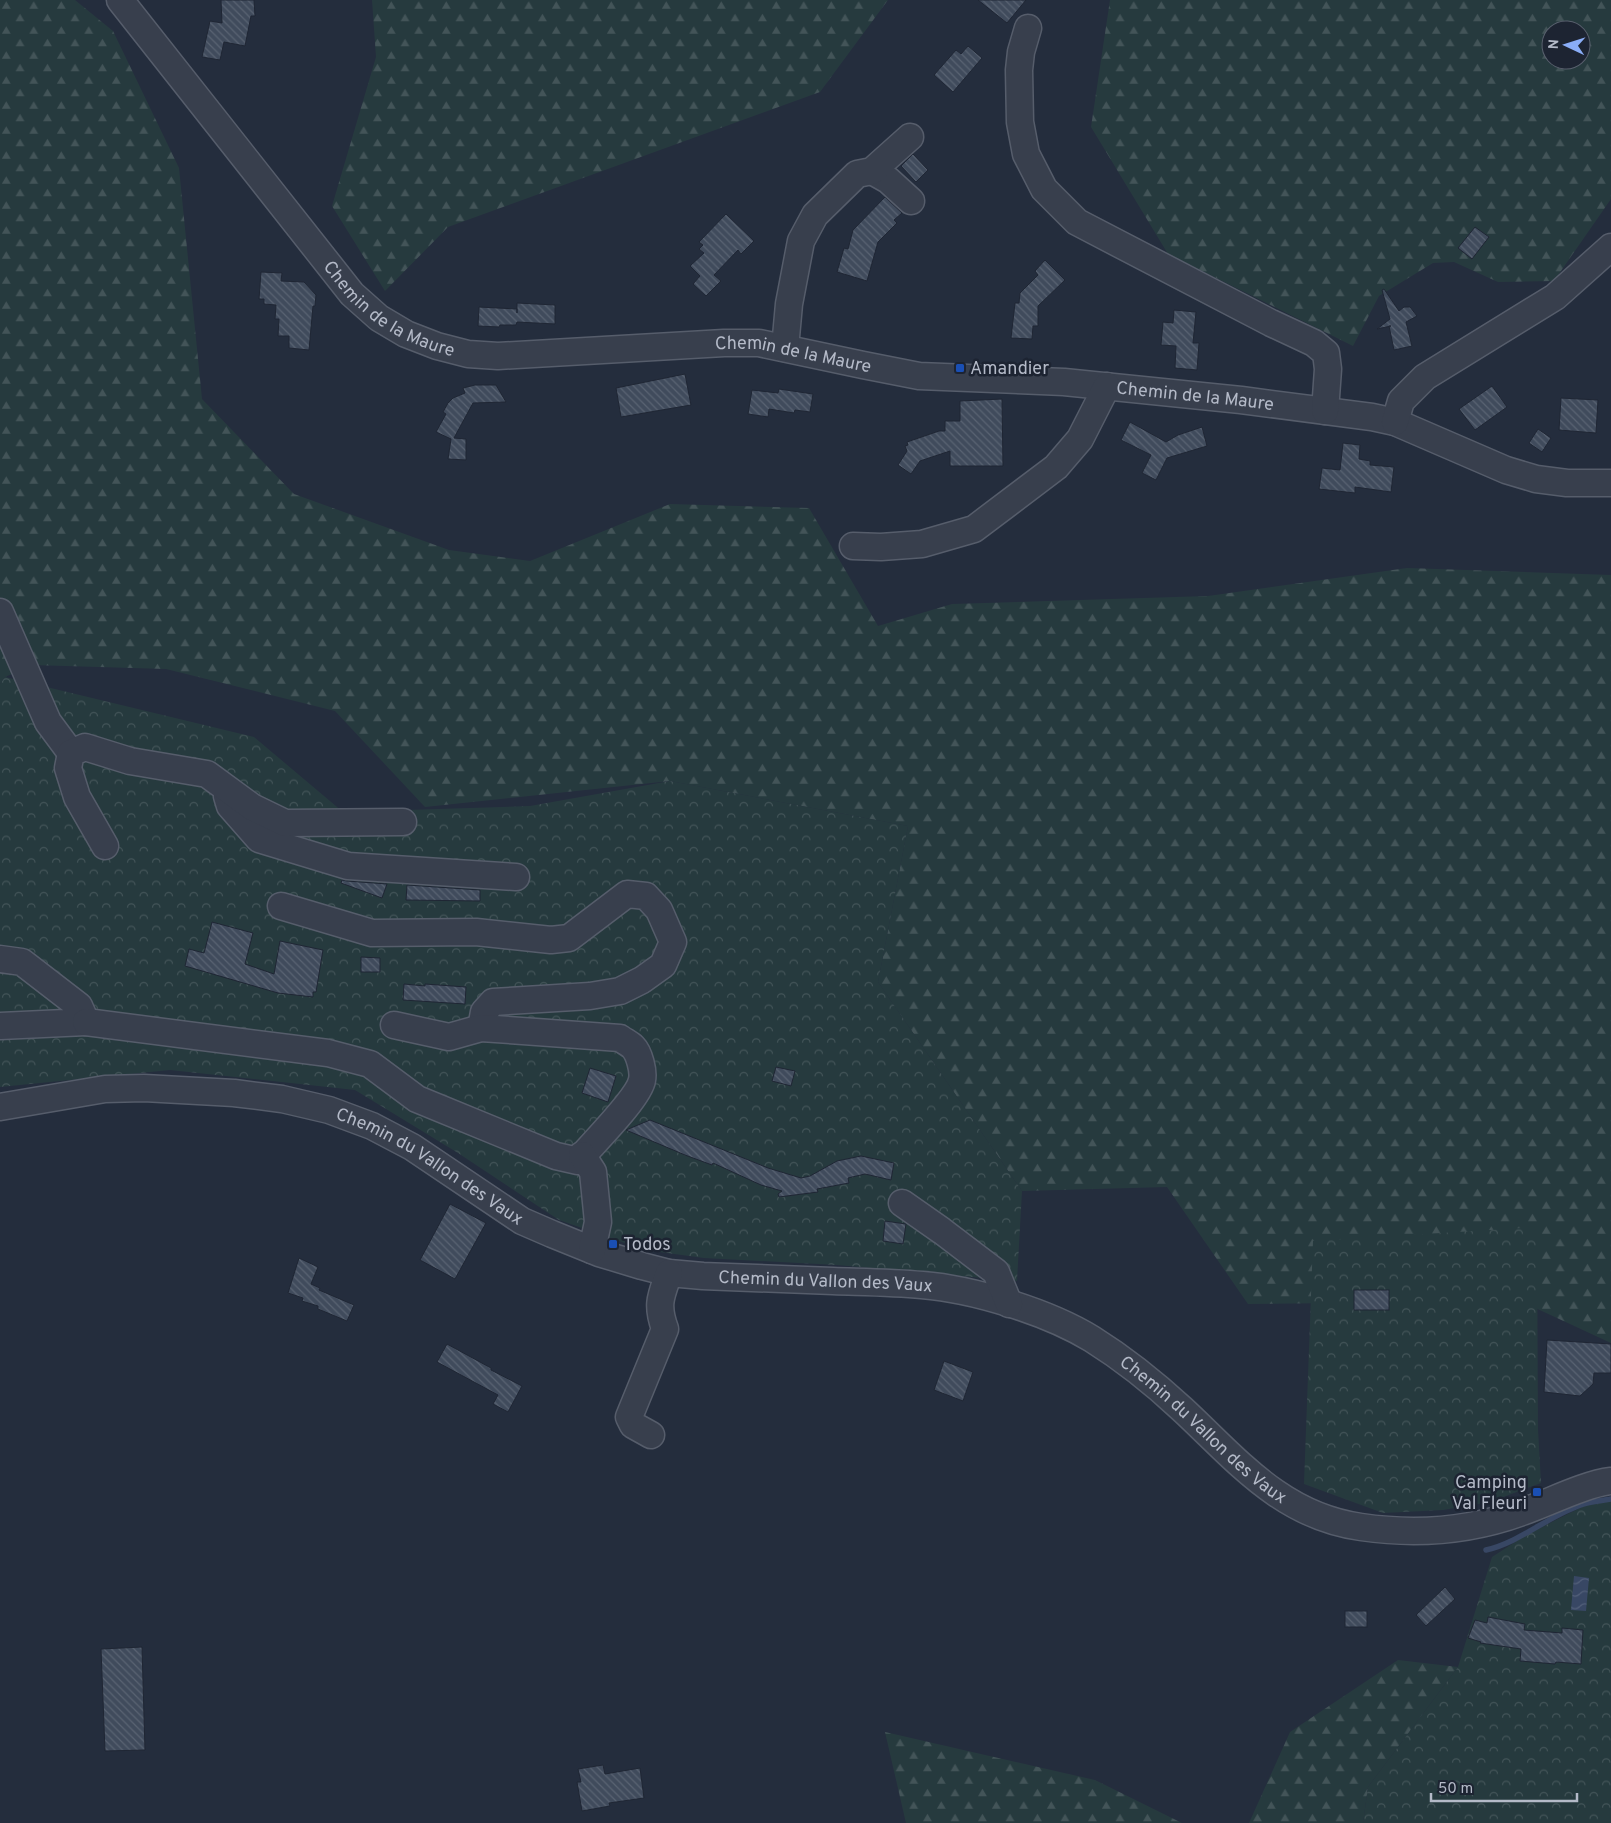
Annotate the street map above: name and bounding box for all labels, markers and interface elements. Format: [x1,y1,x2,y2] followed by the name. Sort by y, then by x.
[1541,20,1591,70] north arrow
[1546,39,1563,50] text: N
[317,257,457,363] street label: Chemin de la Maure
[714,333,873,379] street label: Chemin de la Maure
[970,358,1049,381] place label: Amandier
[954,362,966,374] marker: Amandier
[1115,377,1275,417] street label: Chemin de la Maure
[332,1104,527,1231] street label: Chemin du Vallon des Vaux
[623,1234,671,1257] place label: Todos
[607,1238,619,1250] marker: Todos
[718,1267,934,1299] street label: Chemin du Vallon des Vaux
[1114,1351,1290,1510] street label: Chemin du Vallon des Vaux
[1452,1472,1527,1516] place label: Camping Val Fleuri
[1531,1486,1543,1498] marker: Camping Val Fleuri
[1431,1770,1577,1802] scale bar
[1438,1780,1473,1799] text: 50 m

